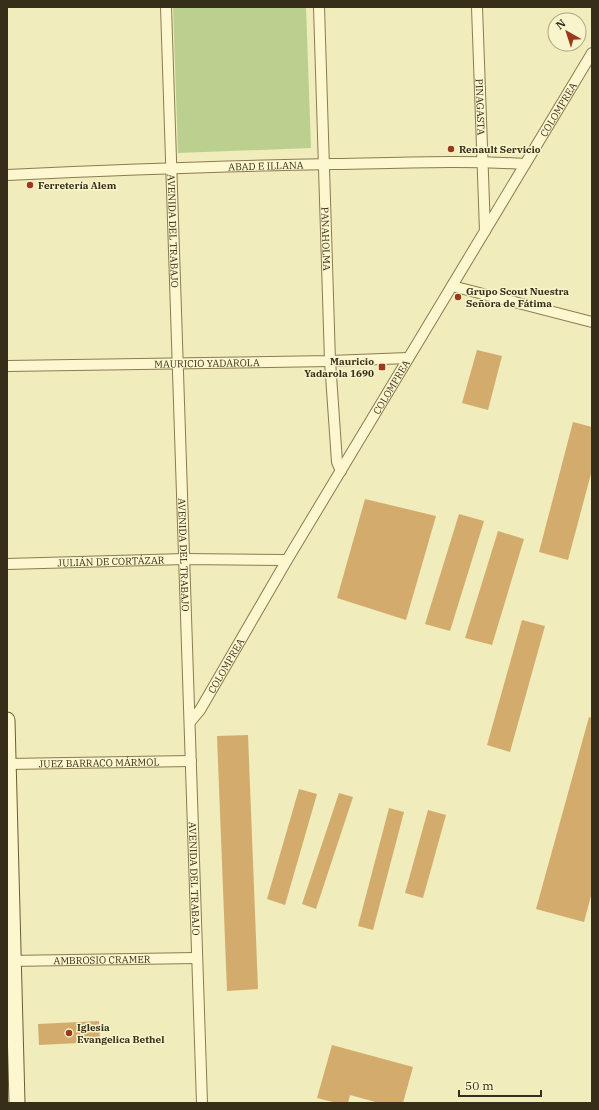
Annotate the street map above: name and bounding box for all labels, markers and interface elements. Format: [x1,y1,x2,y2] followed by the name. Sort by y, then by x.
[547,12,587,52] north arrow
[553,16,569,32] text: N
[473,78,488,136] street label: PINAGASTA
[537,80,580,139] street label: COLOMPREA
[459,143,541,156] place label: Renault Servicio
[446,144,456,154] marker: Renault Servicio
[228,159,304,174] street label: ABAD E ILLANA
[164,174,181,288] street label: AVENIDA DEL TRABAJO
[38,179,117,192] place label: Ferretería Alem
[25,180,35,190] marker: Ferretería Alem
[318,207,333,271] street label: PANAHOLMA
[466,285,569,310] place label: Grupo Scout Nuestra Señora de Fátima
[453,292,463,302] marker: Grupo Scout Nuestra Señora de Fátima
[304,355,374,380] place label: Mauricio Yadarola 1690
[154,356,260,371] street label: MAURICIO YADAROLA
[370,357,413,417] street label: COLOMPREA
[377,362,387,372] marker: Mauricio Yadarola 1690
[175,498,192,612] street label: AVENIDA DEL TRABAJO
[57,554,165,570] street label: JULIÁN DE CORTÁZAR
[205,636,247,696] street label: COLOMPREA
[39,756,159,770] street label: JUEZ BARRACO MÁRMOL
[186,821,202,936] street label: AVENIDA DEL TRABAJO
[53,953,151,967] street label: AMBROSIO CRAMER
[77,1021,164,1046] place label: Iglesia Evangelica Bethel
[64,1028,74,1038] marker: Iglesia Evangelica Bethel
[459,1072,541,1098] scale bar
[465,1078,494,1093] text: 50 m

